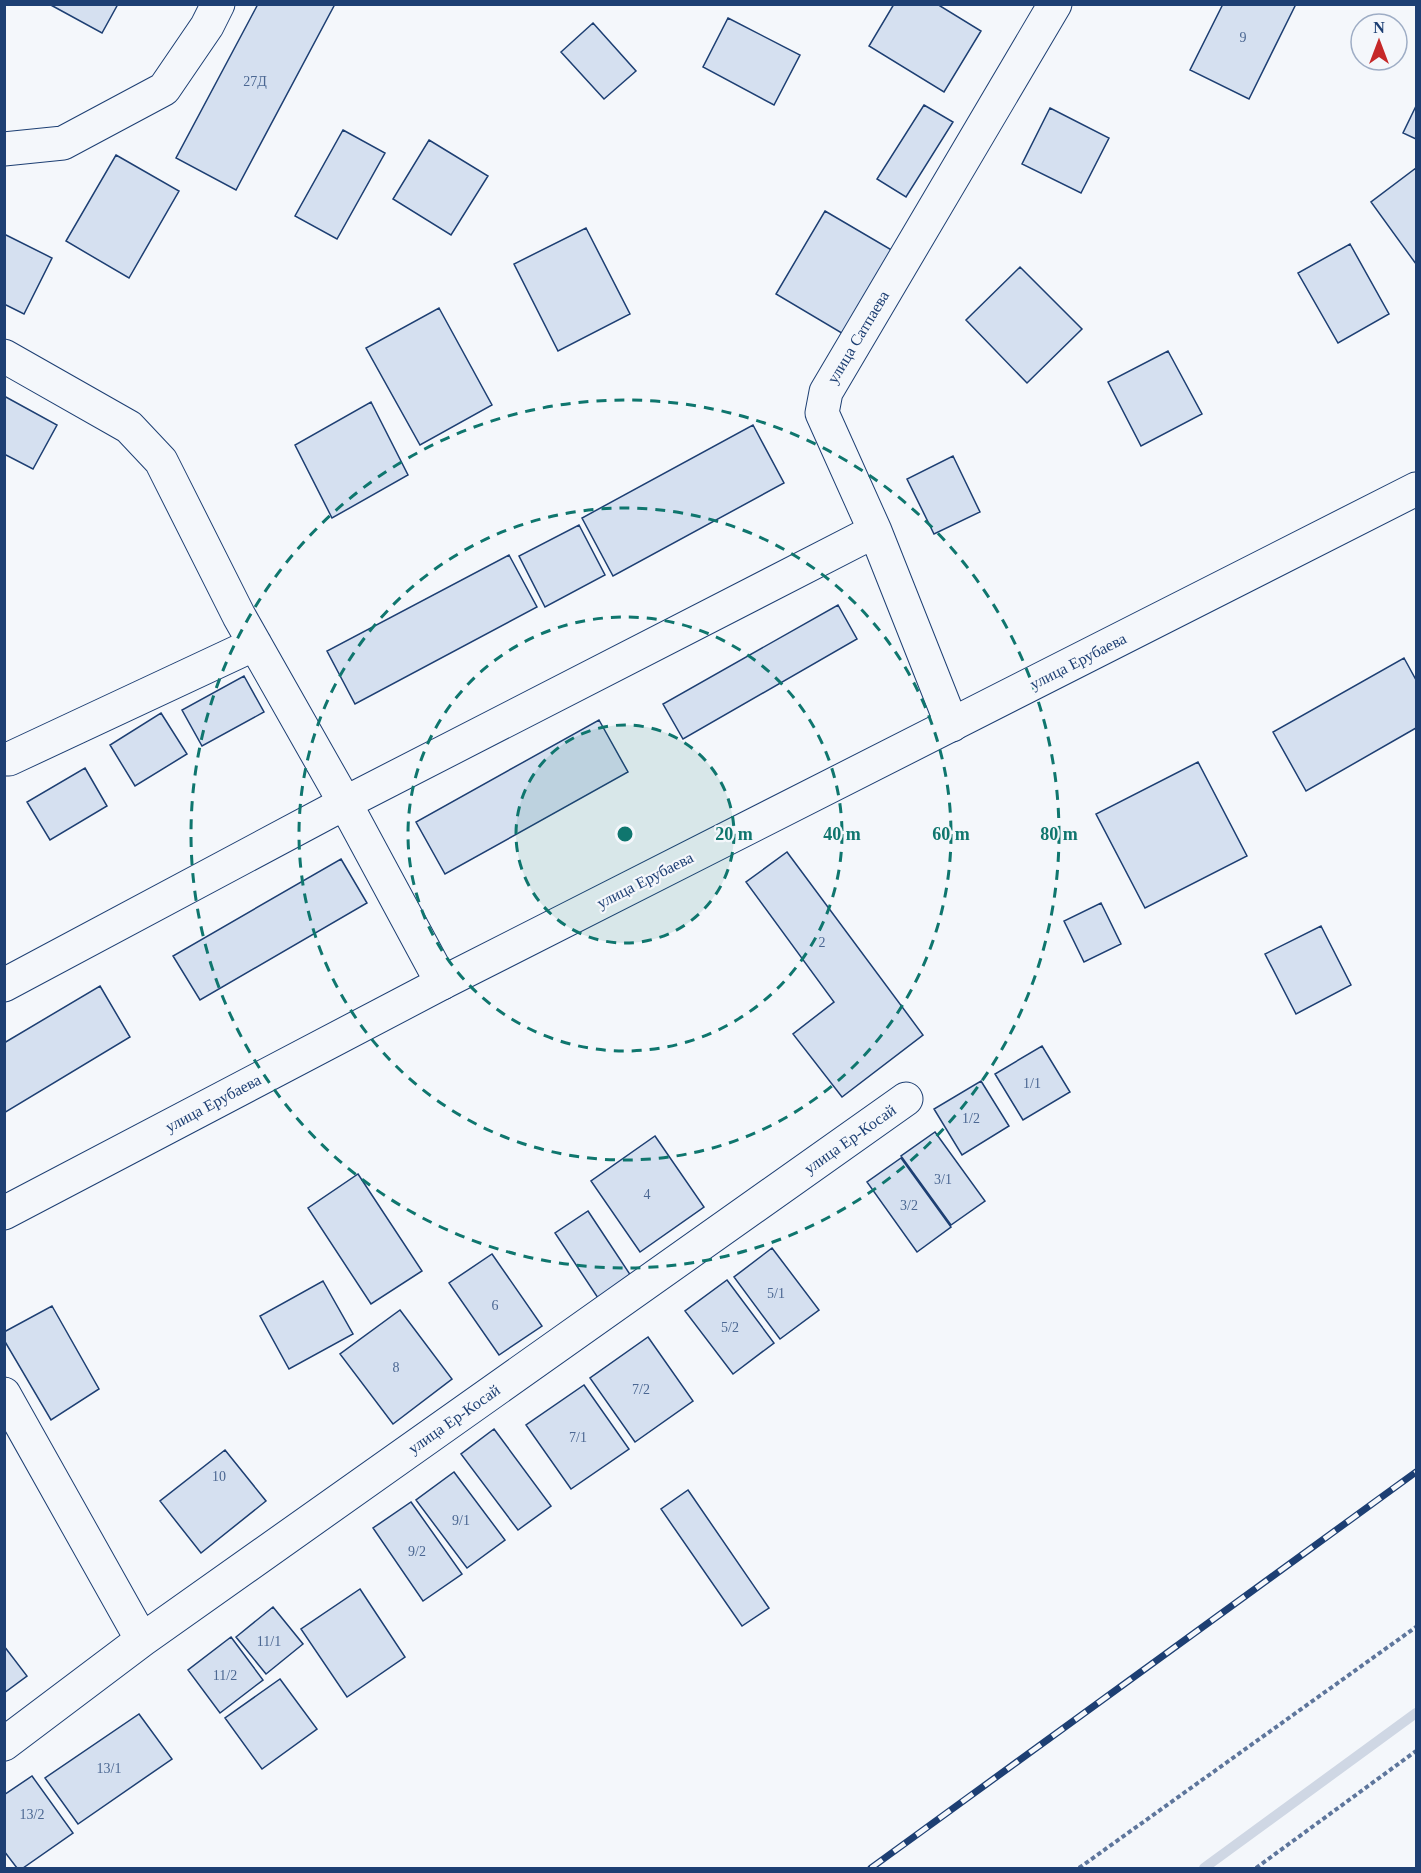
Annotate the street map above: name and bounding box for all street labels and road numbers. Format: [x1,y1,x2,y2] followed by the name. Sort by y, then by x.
[824,288,893,387] street label: улица Сатпаева
[1027,629,1129,693] street label: улица Ерубаева
[594,848,696,912] street label: улица Ерубаева
[162,1071,264,1136] street label: улица Ерубаева
[801,1101,900,1178] street label: улица Ер-Косай
[405,1381,504,1458] street label: улица Ер-Косай

